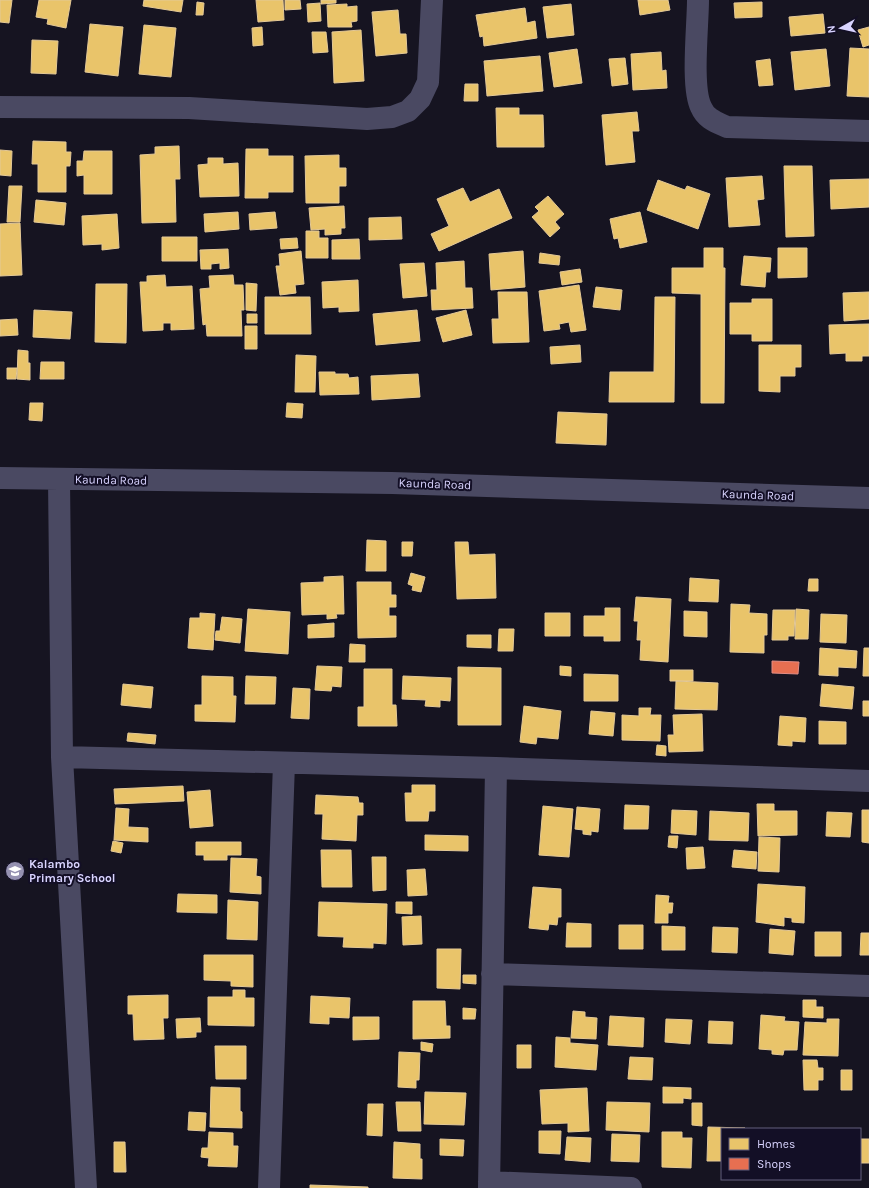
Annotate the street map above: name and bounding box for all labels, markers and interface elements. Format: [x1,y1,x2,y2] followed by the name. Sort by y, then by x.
[821,8,861,48] north arrow
[825,25,839,34] text: N
[75,472,147,488] street label: Kaunda Road
[398,476,472,492] street label: Kaunda Road
[721,487,795,503] street label: Kaunda Road
[29,857,116,885] place label: Kalambo Primary School
[4,860,26,882] school or university icon: Kalambo Primary School
[721,1128,861,1180] legend
[757,1137,795,1151] text: Homes
[757,1157,791,1171] text: Shops

